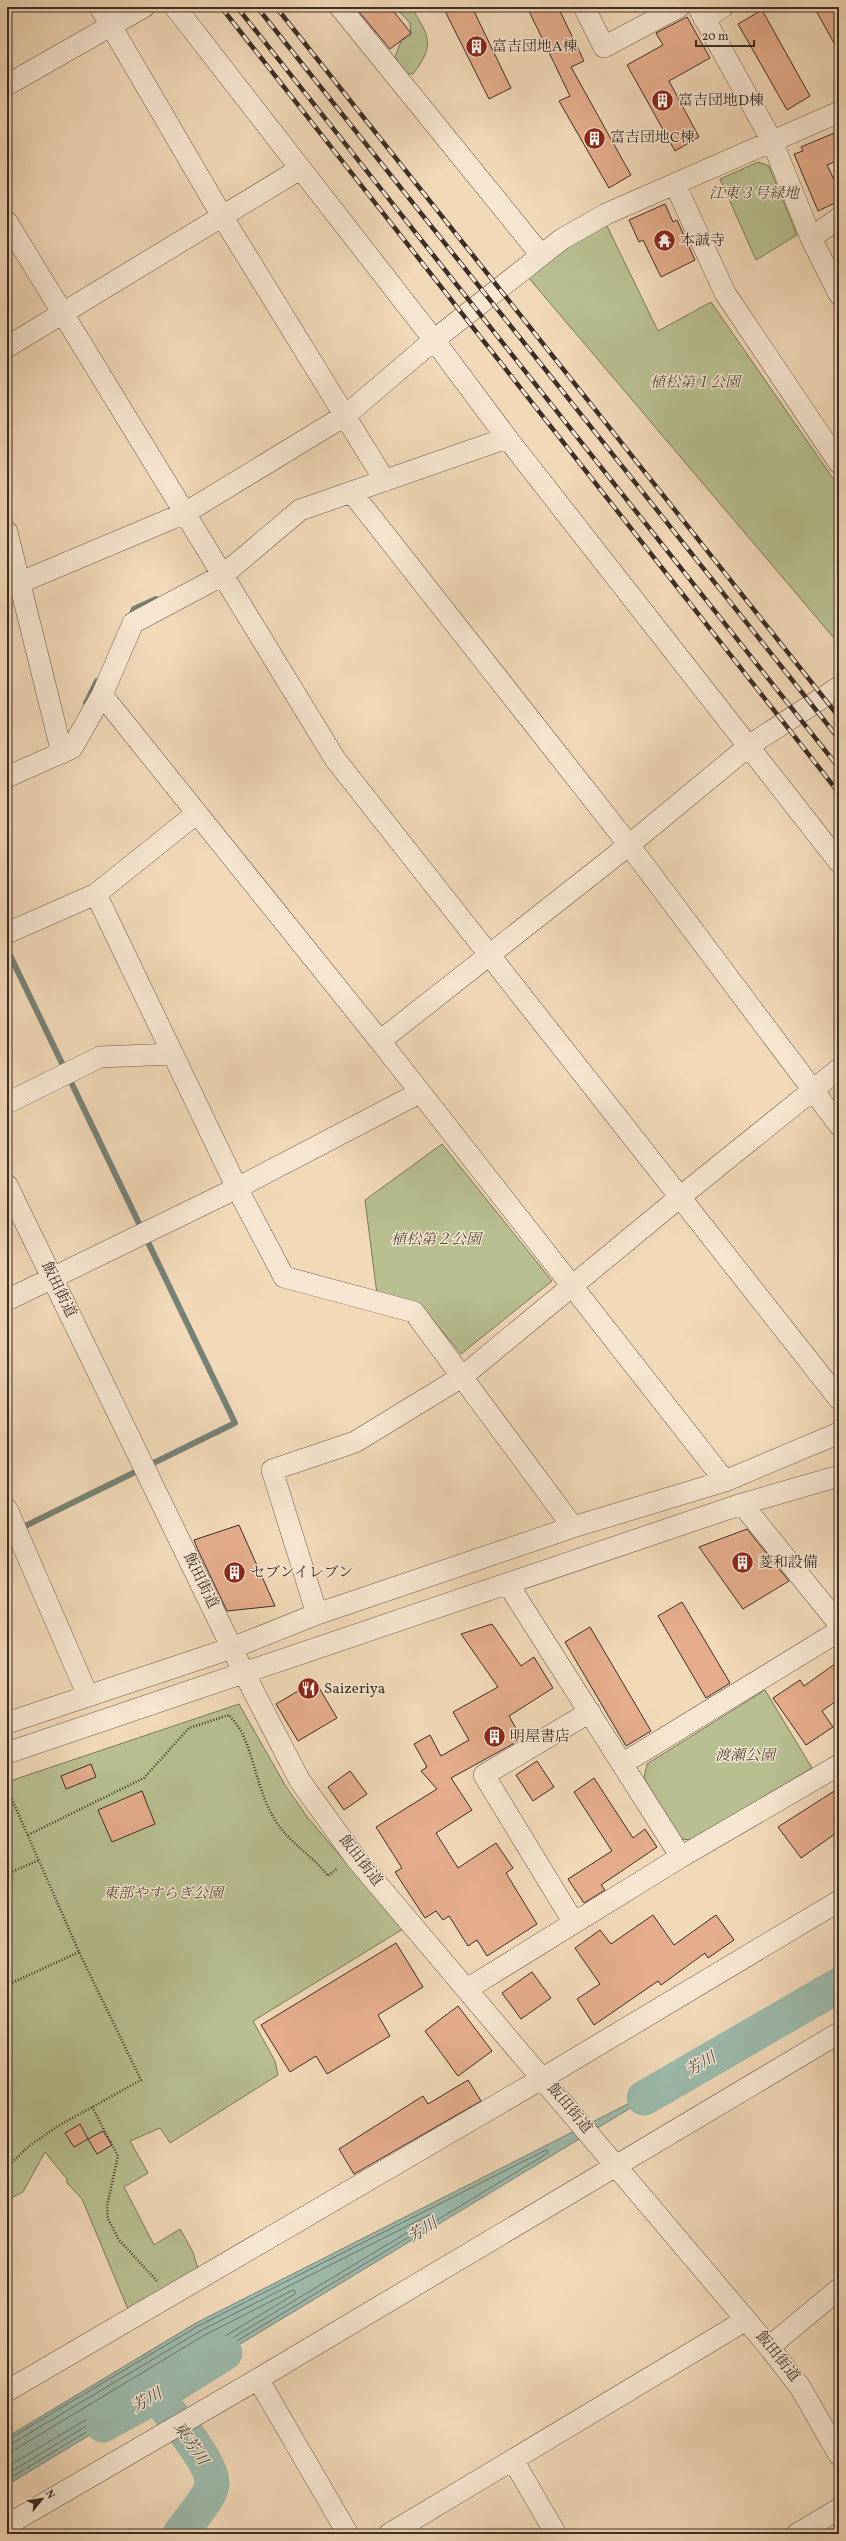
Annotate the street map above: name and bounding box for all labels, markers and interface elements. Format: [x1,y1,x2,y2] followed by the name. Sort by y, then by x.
[696,22,754,48] scale bar
[702,29,729,45] text: 20 m
[464,34,490,60] building icon: 富吉団地A棟
[492,37,578,58] place label: 富吉団地A棟
[650,88,676,114] building icon: 富吉団地D棟
[678,91,764,112] place label: 富吉団地D棟
[582,125,608,151] building icon: 富吉団地C棟
[610,128,695,149] place label: 富吉団地C棟
[709,184,801,205] park label: 江東３号緑地
[652,228,678,254] temple icon: 本誠寺
[680,231,725,252] place label: 本誠寺
[650,373,743,394] park label: 植松第１公園
[391,1230,484,1251] park label: 植松第２公園
[35,1258,81,1322] street label: 飯田街道
[177,1549,223,1613] street label: 飯田街道
[730,1550,756,1576] building icon: 菱和設備
[758,1553,818,1574] place label: 菱和設備
[221,1560,247,1586] building icon: セブンイレブン
[250,1563,353,1584] place label: セブンイレブン
[295,1676,321,1702] restaurant icon: Saizeriya
[324,1679,385,1700] place label: Saizeriya
[481,1724,507,1750] building icon: 明屋書店
[510,1727,570,1748] place label: 明屋書店
[715,1746,778,1767] park label: 渡瀬公園
[333,1831,387,1891] street label: 飯田街道
[103,1884,226,1905] park label: 東部やすらぎ公園
[682,2046,722,2083] water label: 芳川
[542,2079,596,2139] street label: 飯田街道
[404,2212,444,2249] water label: 芳川
[750,2327,804,2387] street label: 飯田街道
[128,2383,168,2418] water label: 芳川
[167,2418,214,2472] water label: 東芳川
[22,2479,62,2519] north arrow
[41,2488,58,2502] text: N

